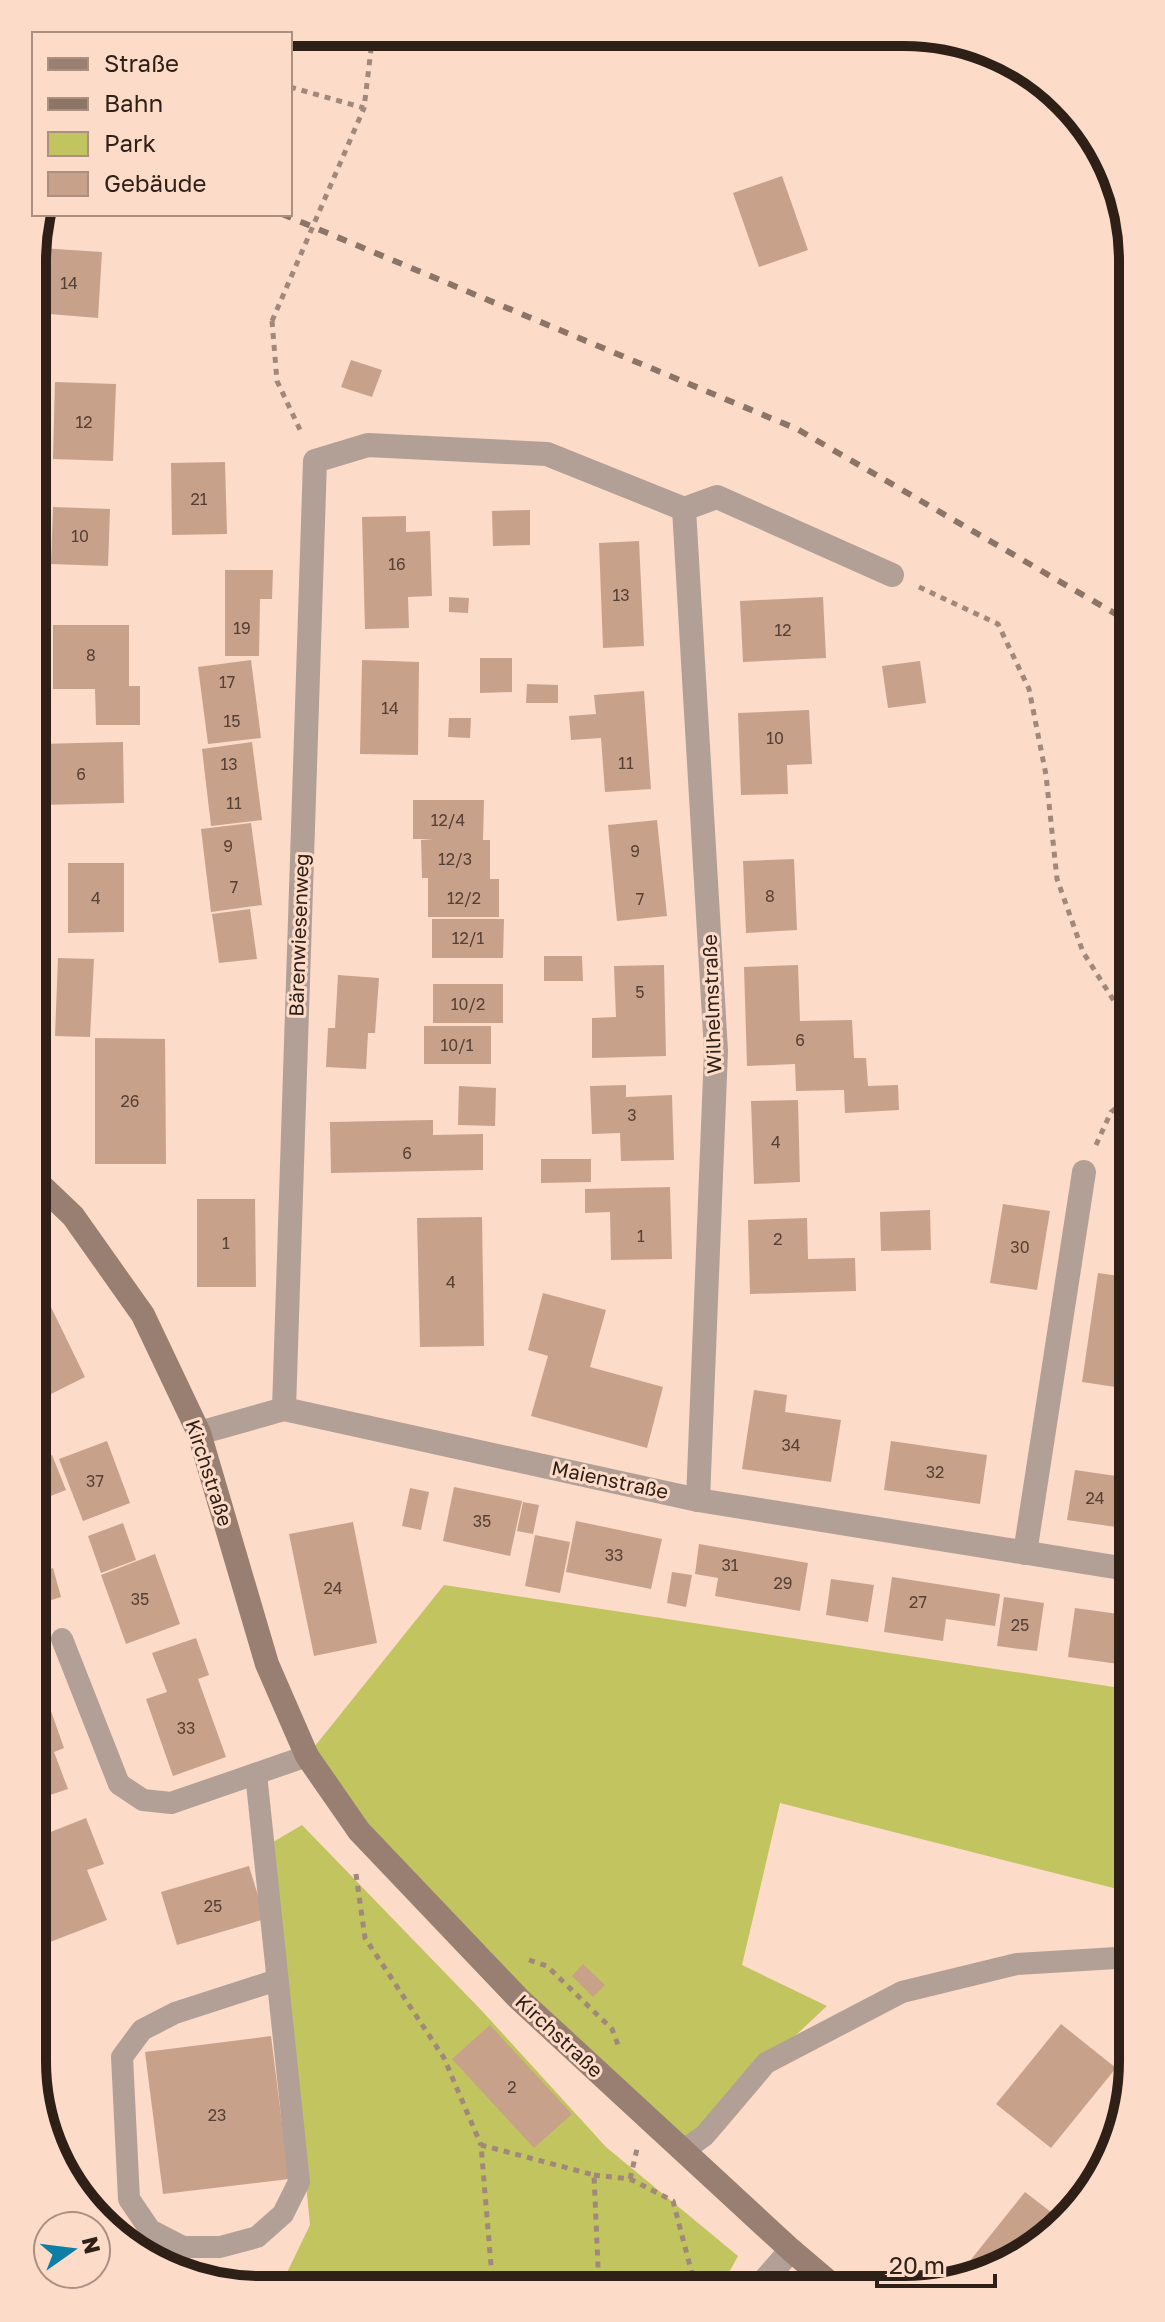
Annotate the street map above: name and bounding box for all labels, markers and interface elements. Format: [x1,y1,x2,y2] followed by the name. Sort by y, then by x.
[32,32,292,216] legend
[104,48,179,77] text: Straße
[104,88,163,117] text: Bahn
[104,128,156,157] text: Park
[104,168,206,197] text: Gebäude
[60,273,78,293] house number: 14
[75,412,93,432] house number: 12
[190,489,208,509] house number: 21
[71,526,89,546] house number: 10
[388,554,406,574] house number: 16
[612,585,630,605] house number: 13
[233,618,251,638] house number: 19
[774,620,792,640] house number: 12
[86,645,96,665] house number: 8
[219,672,235,692] house number: 17
[381,698,399,718] house number: 14
[223,711,241,731] house number: 15
[766,728,784,748] house number: 10
[618,753,634,773] house number: 11
[220,754,238,774] house number: 13
[76,764,86,784] house number: 6
[226,793,242,813] house number: 11
[431,810,465,830] house number: 12/4
[223,836,233,856] house number: 9
[630,841,640,861] house number: 9
[438,849,472,869] house number: 12/3
[283,853,313,1017] street label: Bärenwiesenweg
[230,877,238,897] house number: 7
[765,886,775,906] house number: 8
[91,888,101,908] house number: 4
[447,888,481,908] house number: 12/2
[636,889,644,909] house number: 7
[452,928,484,948] house number: 12/1
[697,934,725,1074] street label: Wilhelmstraße
[635,982,645,1002] house number: 5
[451,994,485,1014] house number: 10/2
[795,1030,805,1050] house number: 6
[440,1035,474,1055] house number: 10/1
[121,1091,139,1111] house number: 26
[627,1105,637,1125] house number: 3
[771,1132,781,1152] house number: 4
[402,1143,412,1163] house number: 6
[637,1226,645,1246] house number: 1
[773,1229,783,1249] house number: 2
[222,1233,230,1253] house number: 1
[1010,1237,1030,1257] house number: 30
[446,1272,456,1292] house number: 4
[181,1416,238,1529] street label: Kirchstraße
[781,1435,801,1455] house number: 34
[550,1455,671,1503] street label: Maienstraße
[926,1462,944,1482] house number: 32
[86,1471,104,1491] house number: 37
[1085,1488,1105,1508] house number: 24
[473,1511,491,1531] house number: 35
[605,1545,623,1565] house number: 33
[721,1555,739,1575] house number: 31
[774,1573,792,1593] house number: 29
[323,1578,343,1598] house number: 24
[131,1589,149,1609] house number: 35
[909,1592,927,1612] house number: 27
[1011,1615,1029,1635] house number: 25
[177,1718,195,1738] house number: 33
[204,1896,222,1916] house number: 25
[511,1989,608,2082] street label: Kirchstraße
[507,2077,517,2097] house number: 2
[208,2105,226,2125] house number: 23
[32,2210,112,2290] north arrow
[77,2234,107,2256] text: N
[877,2238,995,2288] scale bar
[889,2250,945,2279] text: 20 m

